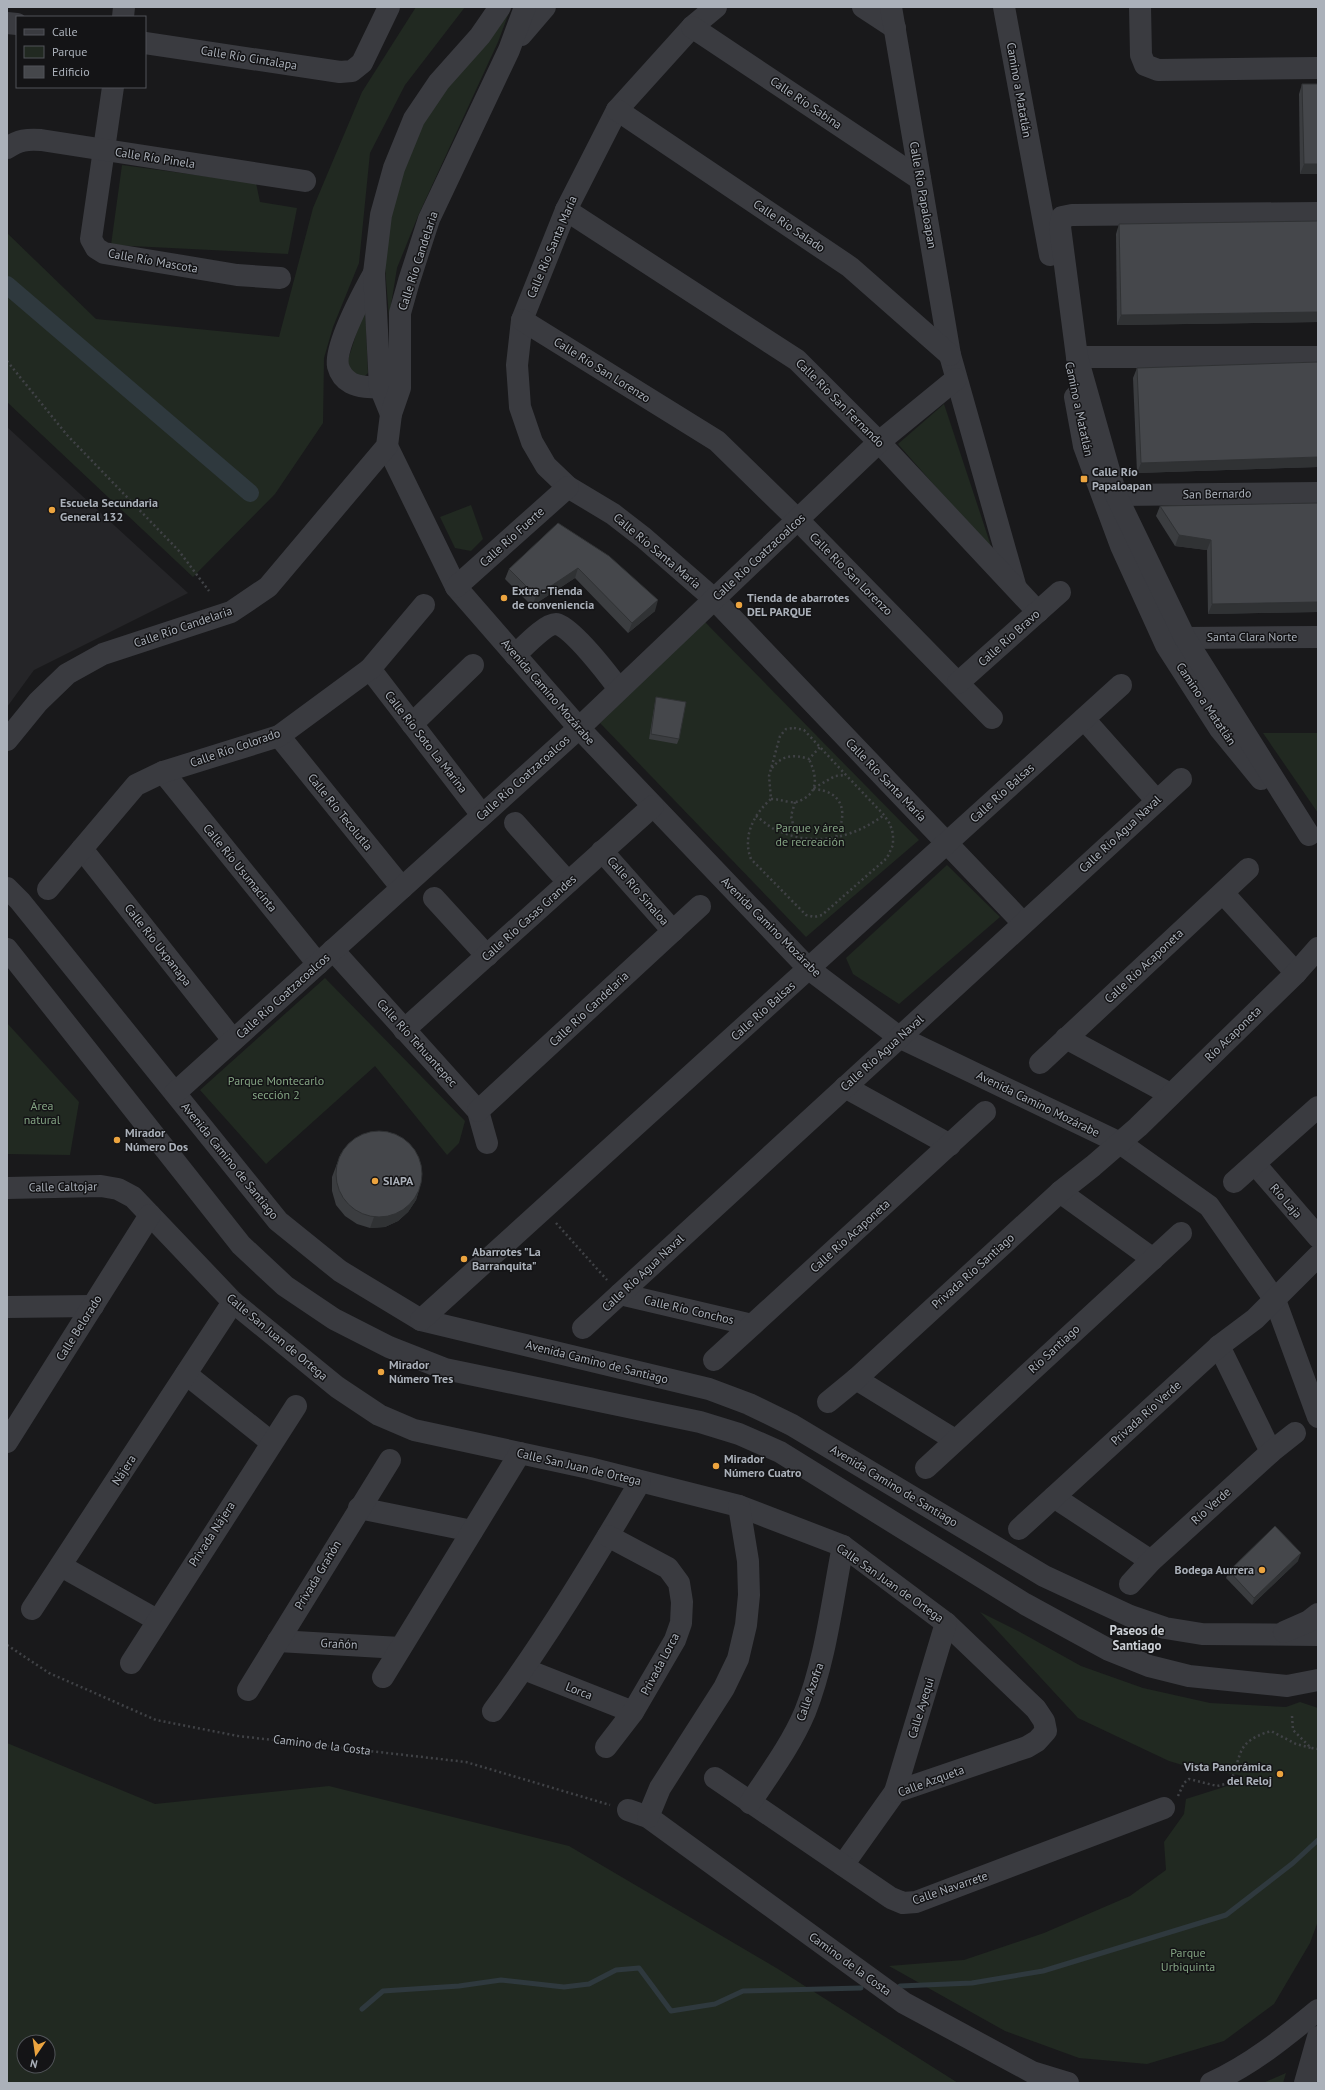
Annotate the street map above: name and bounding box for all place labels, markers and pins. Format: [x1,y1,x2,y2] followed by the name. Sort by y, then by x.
[1092,464,1152,493] place label: Calle Río Papaloapan
[1079,474,1089,484] marker: Calle Río Papaloapan
[60,495,158,524] place label: Escuela Secundaria General 132
[47,505,57,515] marker: Escuela Secundaria General 132
[512,583,594,612] place label: Extra - Tienda de conveniencia
[747,590,849,619] place label: Tienda de abarrotes DEL PARQUE
[499,593,509,603] marker: Extra - Tienda de conveniencia
[734,600,744,610] marker: Tienda de abarrotes DEL PARQUE
[125,1125,188,1154] place label: Mirador Número Dos
[112,1135,122,1145] marker: Mirador Número Dos
[383,1173,414,1188] place label: SIAPA
[370,1176,380,1186] marker: SIAPA
[472,1244,541,1273] place label: Abarrotes "La Barranquita"
[459,1254,469,1264] marker: Abarrotes "La Barranquita"
[389,1357,453,1386] place label: Mirador Número Tres
[376,1367,386,1377] marker: Mirador Número Tres
[724,1451,802,1480] place label: Mirador Número Cuatro
[711,1461,721,1471] marker: Mirador Número Cuatro
[1175,1562,1254,1577] place label: Bodega Aurrera
[1257,1565,1267,1575] marker: Bodega Aurrera
[1183,1759,1272,1788] place label: Vista Panorámica del Reloj
[1275,1769,1285,1779] marker: Vista Panorámica del Reloj

